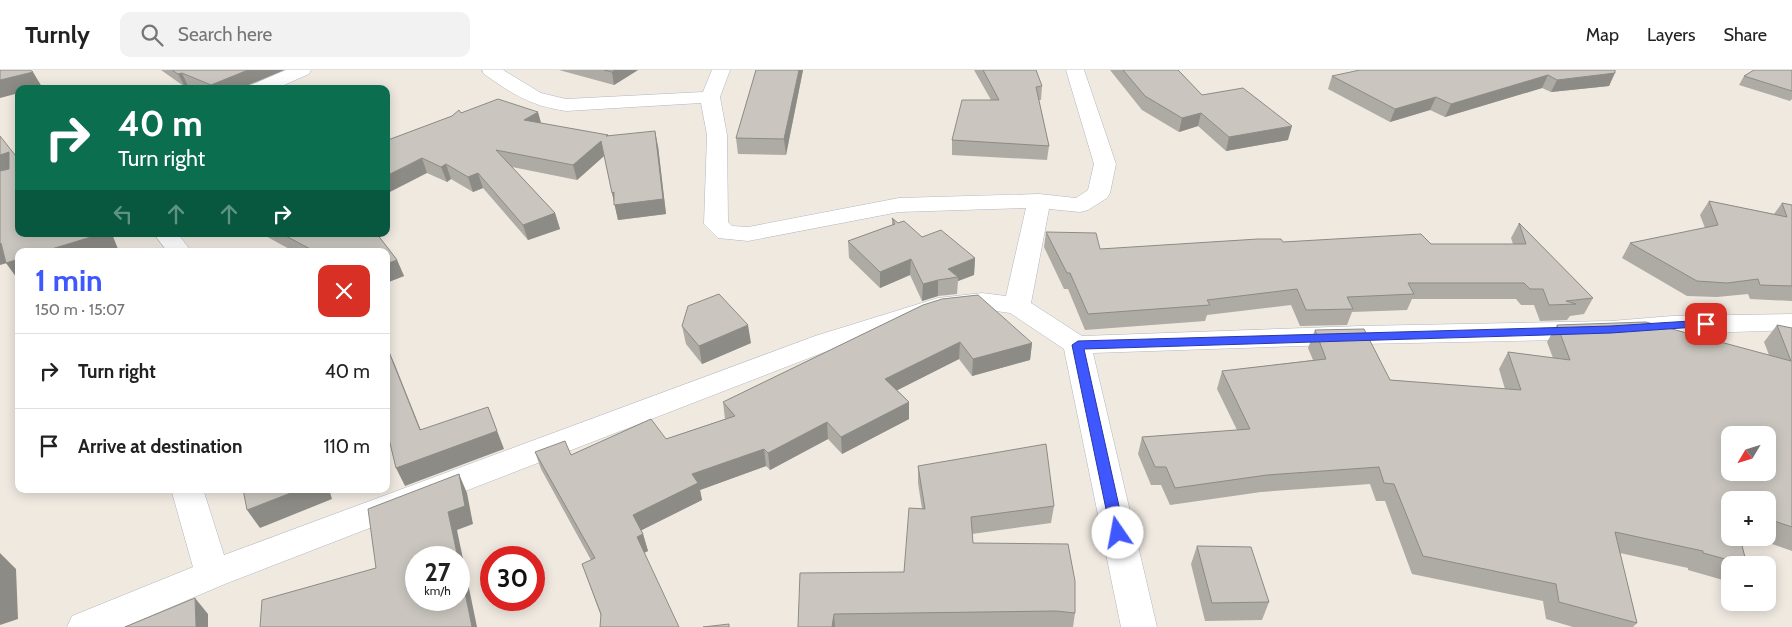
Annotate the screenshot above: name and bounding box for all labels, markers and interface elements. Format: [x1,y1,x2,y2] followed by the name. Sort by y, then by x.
[120,12,470,57] search box
[25,20,90,49] text: Turnly
[138,21,166,49] icon: search
[178,23,272,46] text: Search here
[1586,24,1619,46] text: Map
[1647,24,1696,46] text: Layers
[1724,24,1767,46] text: Share
[118,102,203,145] text: 40 m
[35,105,100,170] icon: right
[118,145,205,172] text: Turn right
[109,200,137,228] icon: left
[162,200,190,228] icon: ahead
[215,200,243,228] icon: ahead
[268,200,296,228] icon: right
[35,262,103,299] text: 1 min
[318,265,370,317] button: close
[35,300,125,319] text: 150 m · 15:07
[1685,303,1727,345] pin
[1692,310,1720,338] icon: arrive
[35,357,63,385] icon: right
[78,360,156,383] text: Turn right
[325,360,370,383] text: 40 m
[1721,426,1776,481] north arrow
[1721,426,1776,611] map controls
[35,432,63,460] icon: arrive
[78,435,242,458] text: Arrive at destination
[323,435,370,458] text: 110 m
[1721,491,1776,546] button: +
[1091,506,1143,558] position arrow
[480,546,545,611] speed limit sign: 30
[1721,556,1776,611] button: −
[425,557,450,587] text: 27
[424,583,451,598] text: km/h

